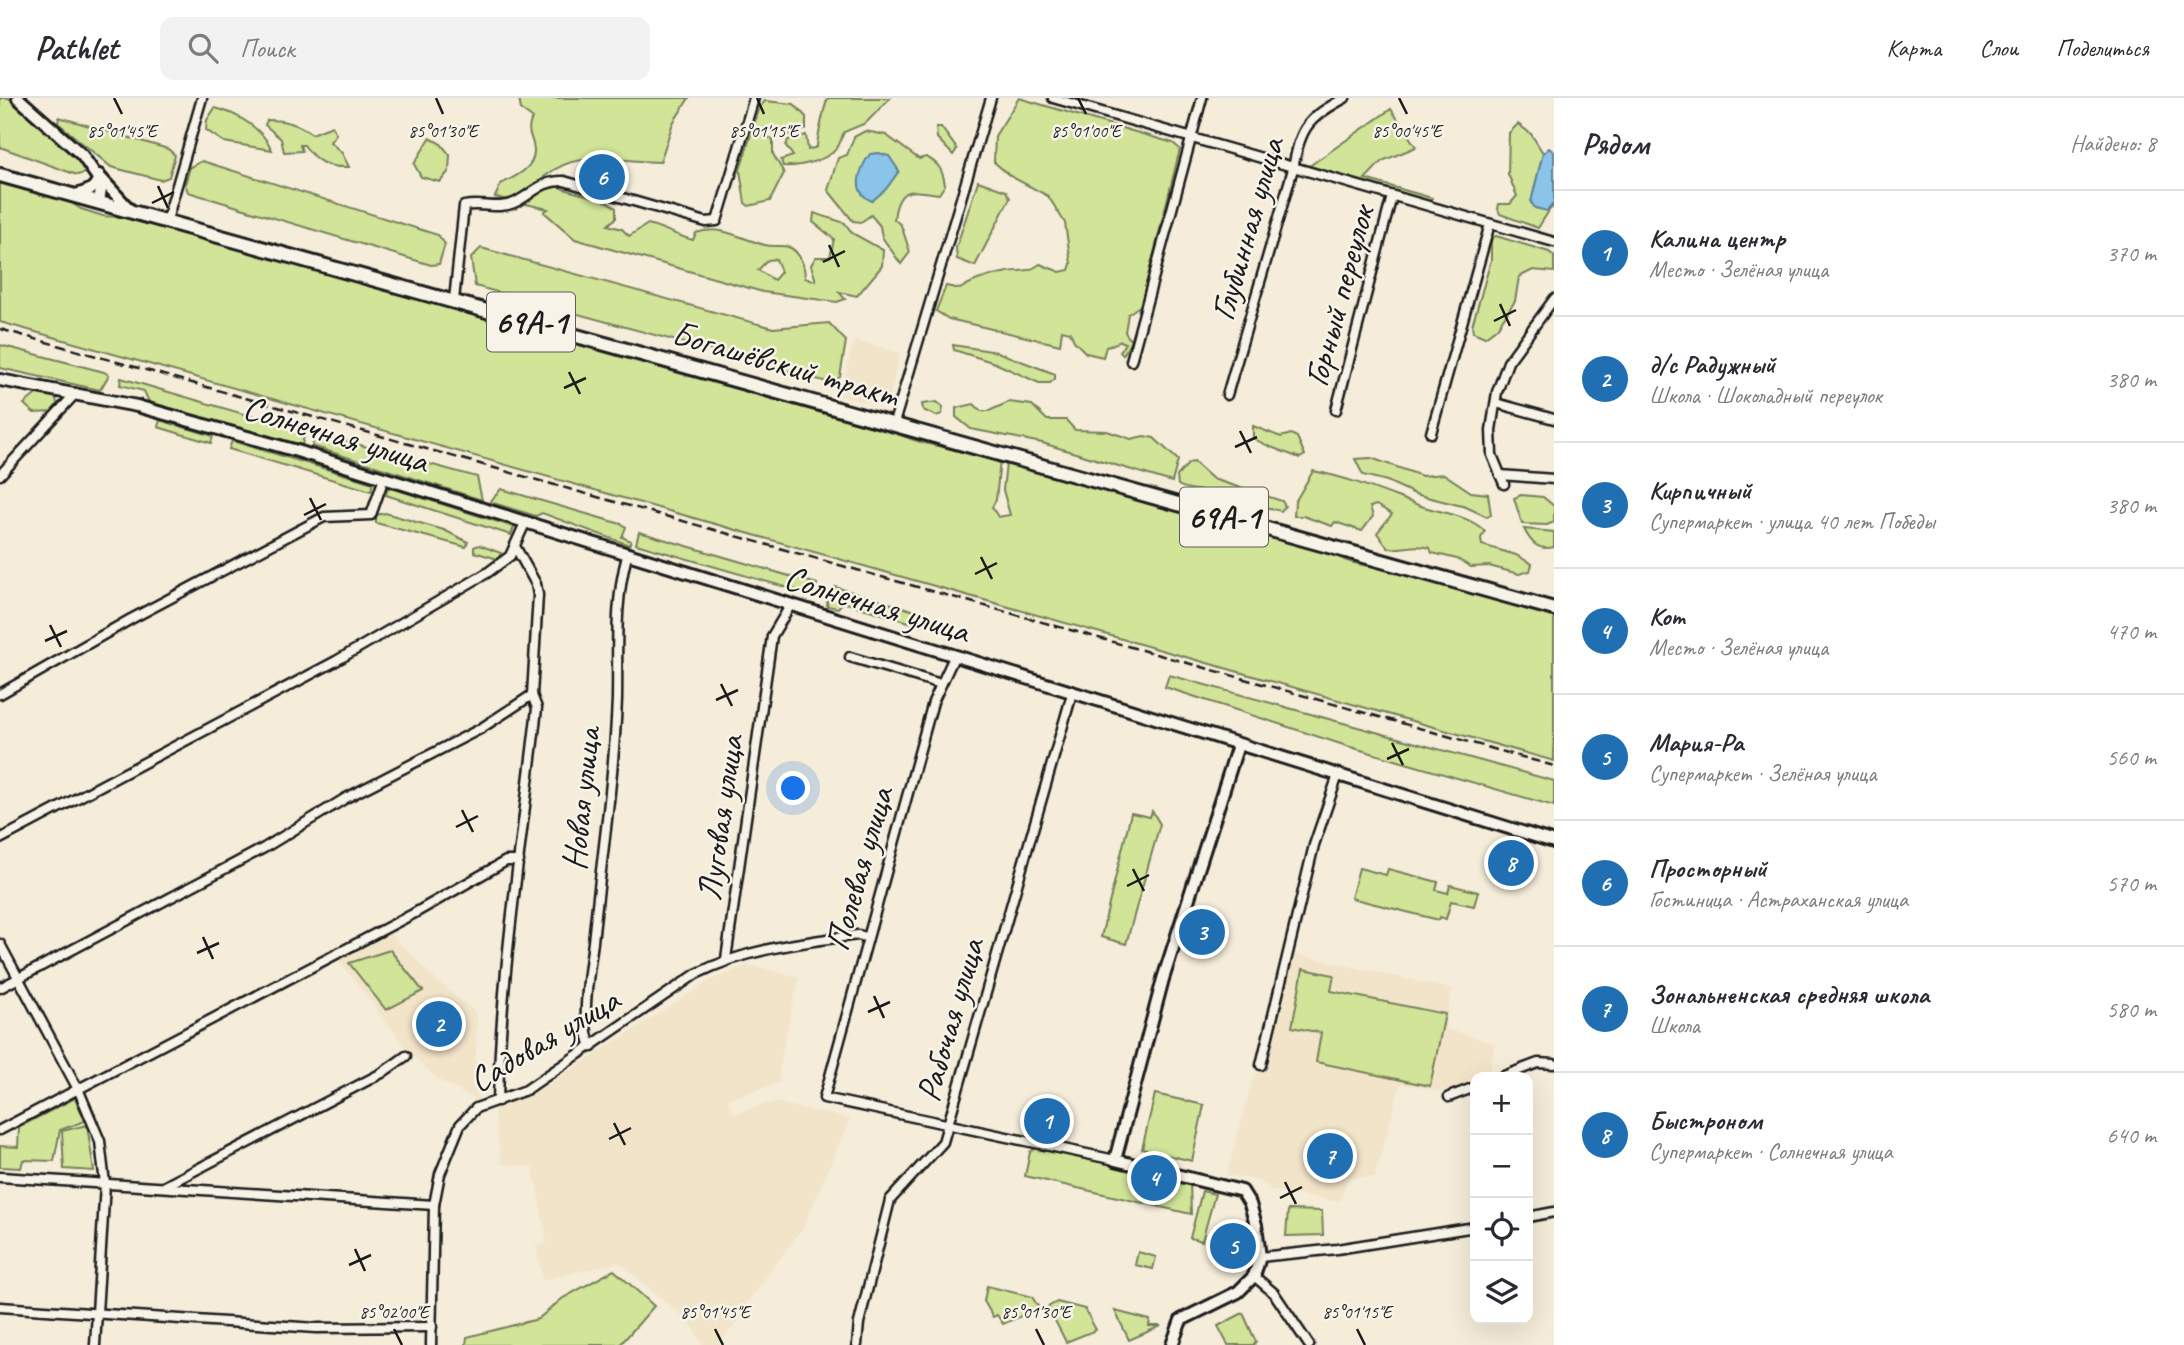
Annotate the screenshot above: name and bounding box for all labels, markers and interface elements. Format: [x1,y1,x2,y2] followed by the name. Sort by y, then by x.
[160,17,650,80] search box
[35,27,118,69] text: Pathlet
[184,29,222,67] icon: search
[240,32,295,65] text: Поиск
[1887,33,1941,63] text: Карта
[1979,33,2018,63] text: Слои
[2056,33,2149,63] text: Поделиться
[87,120,159,142] text: 85°01'45"E
[408,120,480,142] text: 85°01'30"E
[729,120,801,142] text: 85°01'15"E
[1051,120,1123,142] text: 85°01'00"E
[1372,120,1444,142] text: 85°00'45"E
[1582,125,1649,163] text: Рядом
[2070,129,2156,158] text: Найдено: 8
[1200,130,1295,325] street label: Глубинная улица
[579,151,625,203] pin: 6
[1293,198,1385,391] street label: Горный переулок
[1649,222,1785,255] text: Калина центр
[1600,239,1610,268] text: 1
[2107,239,2156,268] text: 370 m
[1649,255,1828,284] text: Место · Зелёная улица
[487,292,575,352] road number: 69А-1
[667,310,905,418] street label: Богашёвский тракт
[1649,348,1775,381] text: д/с Радужный
[1600,365,1610,394] text: 2
[2107,365,2156,394] text: 380 m
[1649,381,1882,410] text: Школа · Шоколадный переулок
[238,385,436,484] street label: Солнечная улица
[1649,474,1751,507] text: Кирпичный
[1180,488,1268,546] road number: 69А-1
[1600,491,1610,520] text: 3
[2107,491,2156,520] text: 380 m
[1649,507,1935,536] text: Супермаркет · улица 40 лет Победы
[779,555,977,654] street label: Солнечная улица
[1649,600,1684,633] text: Кот
[1600,617,1610,646] text: 4
[2107,617,2156,646] text: 470 m
[1649,633,1828,662] text: Место · Зелёная улица
[551,723,611,873] street label: Новая улица
[1649,726,1743,759] text: Мария-Ра
[686,730,754,903] street label: Луговая улица
[1600,743,1610,772] text: 5
[2107,743,2156,772] text: 560 m
[1649,759,1876,788] text: Супермаркет · Зелёная улица
[776,771,810,805] your location
[814,780,904,956] street label: Полевая улица
[1488,837,1534,889] pin: 8
[1649,852,1767,885] text: Просторный
[1600,869,1610,898] text: 6
[2107,869,2156,898] text: 570 m
[1649,885,1908,914] text: Гостиница · Астраханская улица
[1179,906,1225,958] pin: 3
[905,931,995,1106] street label: Рабочая улица
[460,976,630,1103] street label: Садовая улица
[1649,978,1929,1011] text: Зональненская средняя школа
[1600,995,1610,1024] text: 7
[2107,995,2156,1024] text: 580 m
[416,998,462,1050] pin: 2
[1649,1011,1700,1040] text: Школа
[1470,1072,1533,1324] map controls
[1470,1072,1533,1135] button: +
[1024,1095,1070,1147] pin: 1
[1649,1104,1762,1137] text: Быстроном
[1600,1121,1610,1150] text: 8
[2107,1121,2156,1150] text: 640 m
[1307,1130,1353,1182] pin: 7
[1470,1135,1533,1198] button: −
[1649,1137,1893,1166] text: Супермаркет · Солнечная улица
[1131,1152,1177,1204] pin: 4
[1470,1198,1533,1261] button: locate
[1210,1220,1256,1272] pin: 5
[1470,1261,1533,1324] button: layers
[359,1301,431,1323] text: 85°02'00"E
[680,1301,752,1323] text: 85°01'45"E
[1001,1301,1073,1323] text: 85°01'30"E
[1322,1301,1394,1323] text: 85°01'15"E

